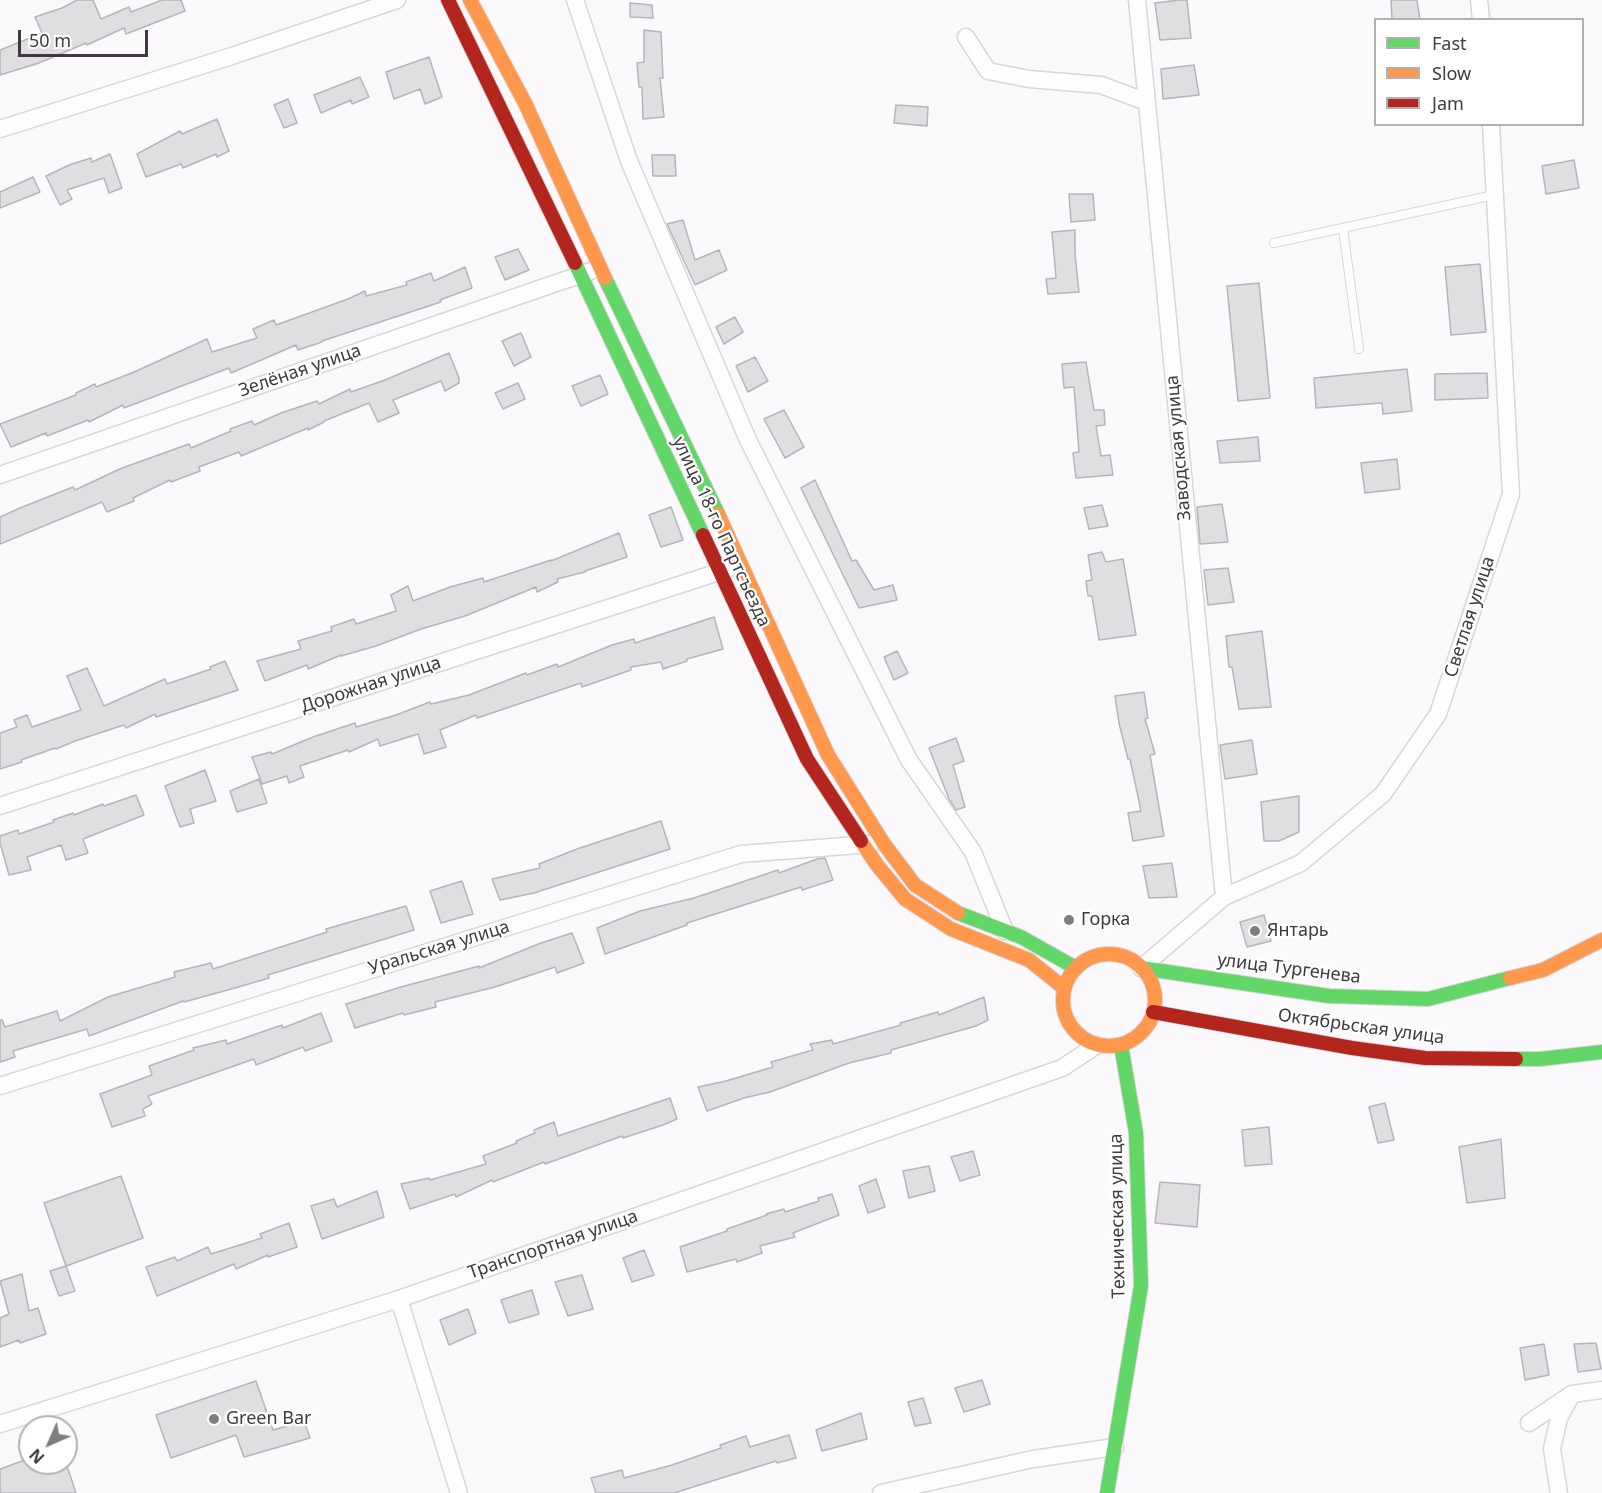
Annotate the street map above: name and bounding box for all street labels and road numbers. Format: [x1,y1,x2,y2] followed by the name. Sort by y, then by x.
[236,340,364,402] street label: Зелёная улица
[1162,374,1196,522] street label: Заводская улица
[667,434,775,630] street label: улица 18-го Партсъезда
[1440,554,1500,680] street label: Светлая улица
[298,652,444,718] street label: Дорожная улица
[366,916,512,980] street label: Уральская улица
[1216,949,1362,989] street label: улица Тургенева
[1276,1005,1446,1049] street label: Октябрьская улица
[1106,1133,1130,1299] street label: Техническая улица
[465,1206,641,1284] street label: Транспортная улица

